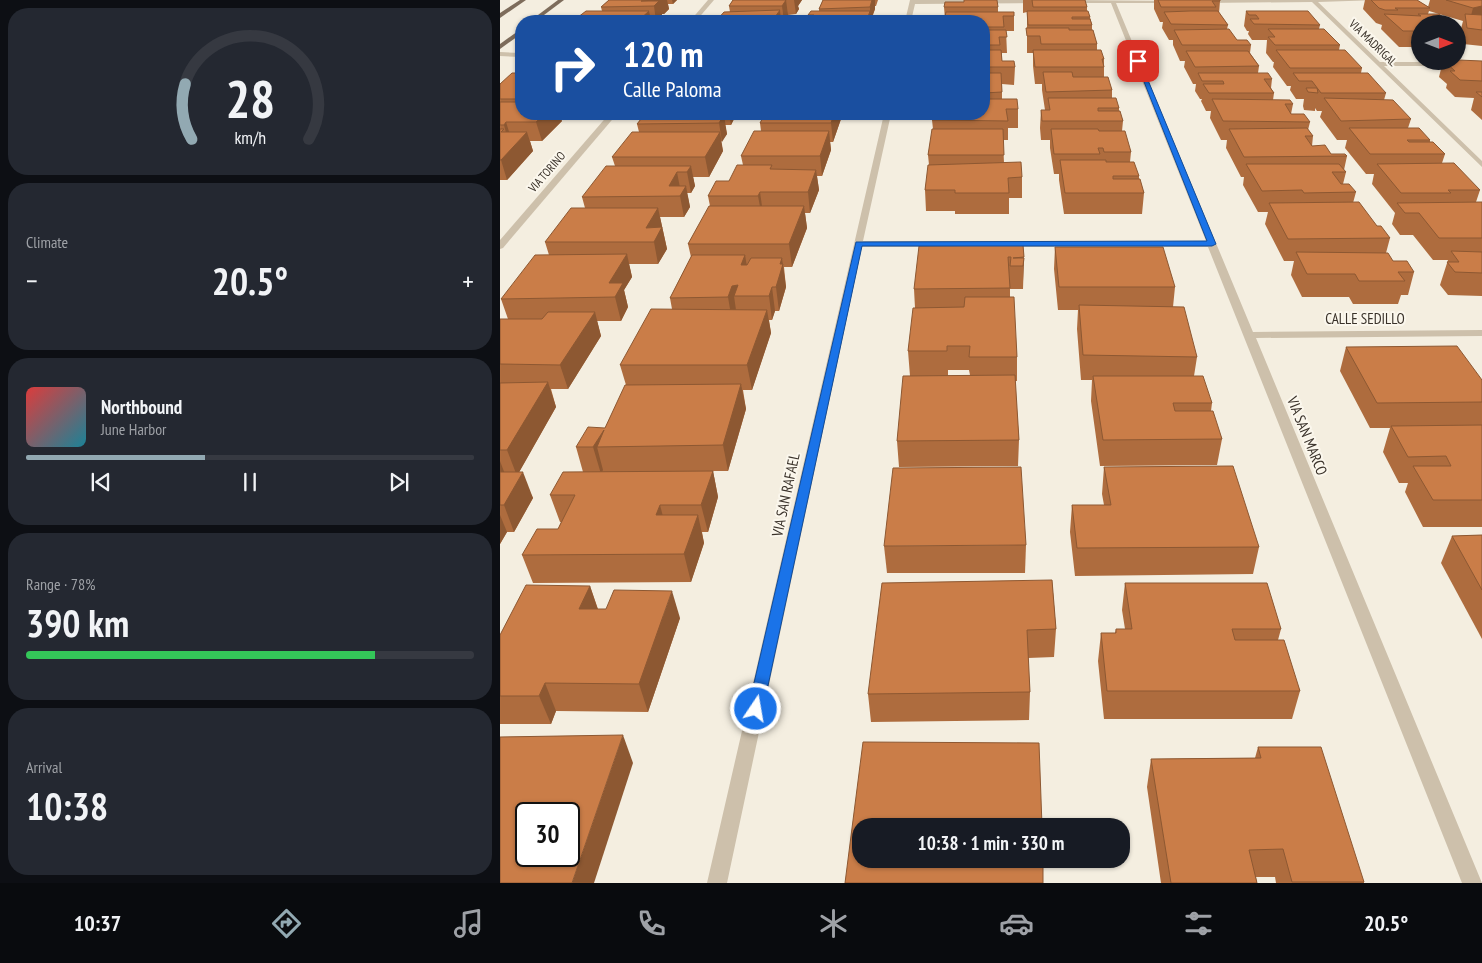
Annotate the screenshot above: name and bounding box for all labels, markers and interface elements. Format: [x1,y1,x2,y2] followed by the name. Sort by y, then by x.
[1346,15,1400,69] street label: VIA MADRIGAL
[1411,15,1466,70] north arrow
[1411,15,1466,70] map controls
[623,31,704,77] text: 120 m
[540,35,605,100] icon: right
[1117,40,1159,82] pin
[1124,47,1152,75] icon: arrive
[225,65,275,132] text: 28
[623,75,721,103] text: Calle Paloma
[234,126,266,149] text: km/h
[524,148,569,196] street label: VIA TORINO
[26,232,68,252] text: Climate
[212,256,288,305] text: 20.5°
[26,262,38,299] text: −
[462,262,474,299] text: +
[1325,309,1405,328] street label: CALLE SEDILLO
[1283,393,1332,478] street label: VIA SAN MARCO
[101,395,182,419] text: Northbound
[101,419,166,439] text: June Harbor
[767,451,804,539] street label: VIA SAN RAFAEL
[87,468,115,496] icon: previous
[236,468,264,496] icon: pause
[385,468,413,496] icon: next
[26,574,95,594] text: Range · 78%
[26,598,129,647] text: 390 km
[729,682,781,734] position arrow
[26,757,62,777] text: Arrival
[26,781,108,830] text: 10:38
[515,802,580,867] speed limit sign: 30
[918,831,1064,855] text: 10:38 · 1 min · 330 m
[269,906,304,941] icon: directions
[451,906,486,941] icon: music
[634,906,669,941] icon: phone
[816,906,851,941] icon: climate
[999,906,1034,941] icon: car
[1181,906,1216,941] icon: filters
[74,909,121,937] text: 10:37
[1364,909,1408,937] text: 20.5°

